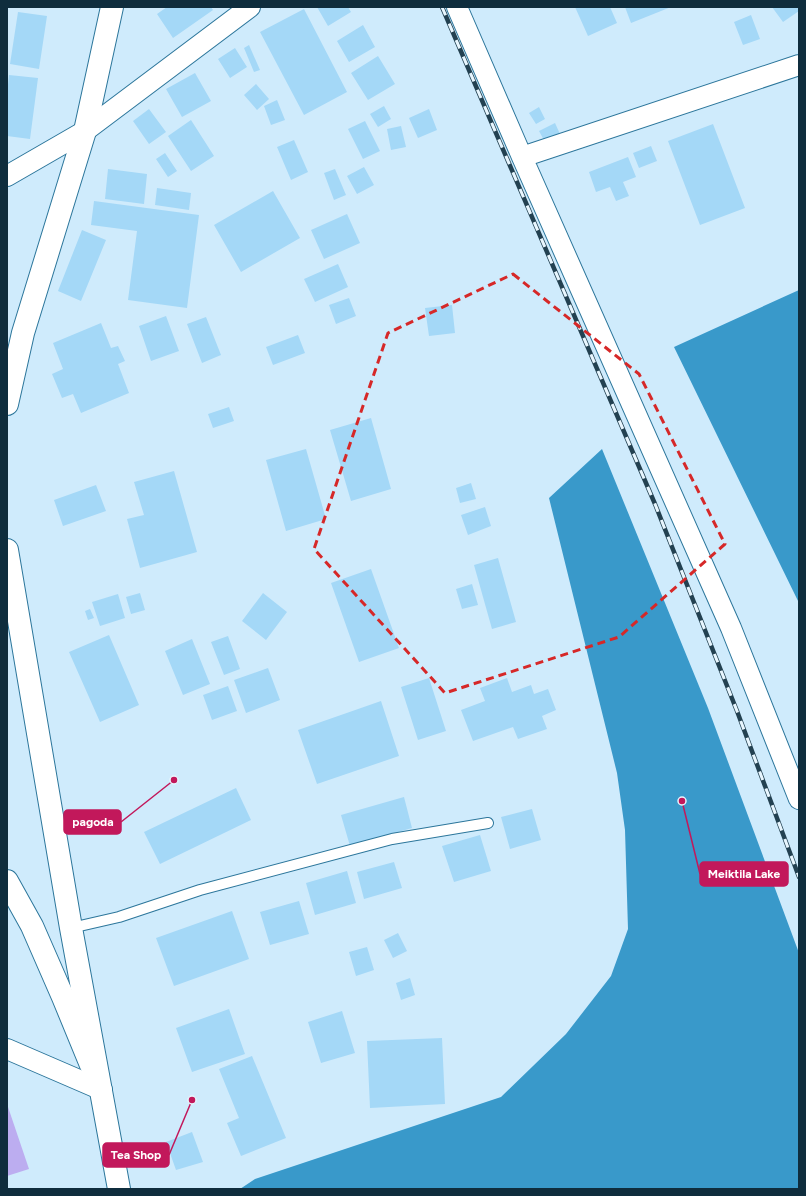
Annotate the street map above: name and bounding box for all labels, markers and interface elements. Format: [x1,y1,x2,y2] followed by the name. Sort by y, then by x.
[64,810,121,834] callout: pagoda
[72,815,114,829] text: pagoda
[700,862,788,886] callout: Meiktila Lake
[708,867,781,881] text: Meiktila Lake
[103,1143,169,1167] callout: Tea Shop
[111,1148,161,1162] text: Tea Shop

